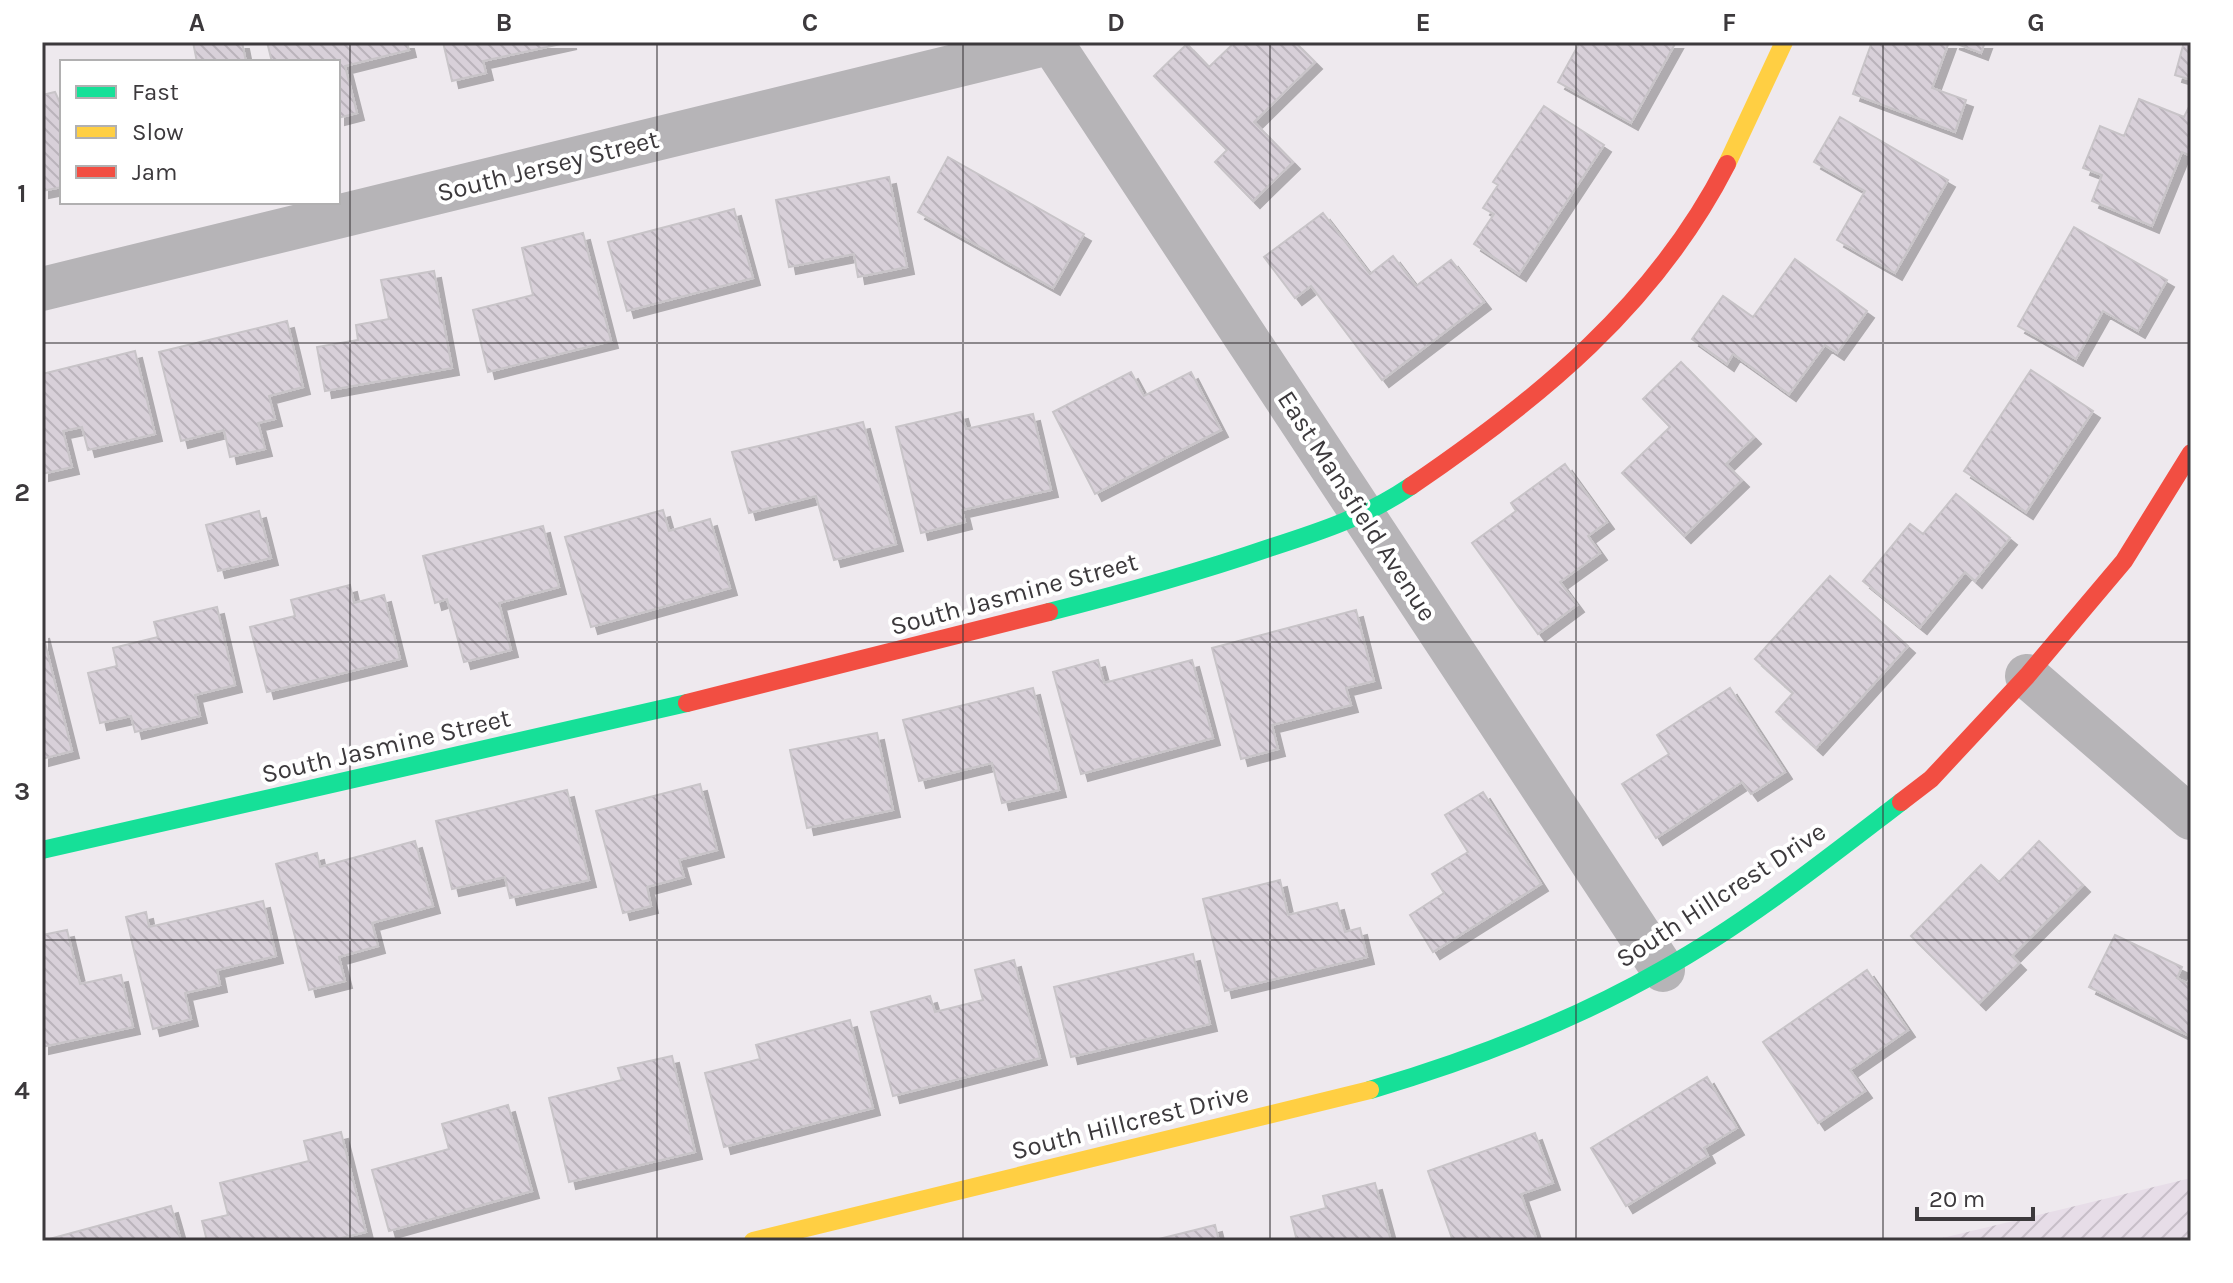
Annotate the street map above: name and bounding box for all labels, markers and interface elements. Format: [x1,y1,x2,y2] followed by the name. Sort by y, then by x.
[189,7,205,38] text: A
[496,7,512,38] text: B
[802,7,818,38] text: C
[1107,7,1125,38] text: D
[1415,7,1431,38] text: E
[1722,7,1736,38] text: F
[2027,7,2045,38] text: G
[60,60,340,204] legend
[132,78,179,106] text: Fast
[132,118,184,146] text: Slow
[434,123,662,209] street label: South Jersey Street
[132,158,177,186] text: Jam
[17,178,27,209] text: 1
[1271,385,1443,627] street label: East Mansfield Avenue
[14,477,30,508] text: 2
[887,546,1141,642] street label: South Jasmine Street
[259,702,514,790] street label: South Jasmine Street
[14,776,30,807] text: 3
[1610,816,1832,974] street label: South Hillcrest Drive
[14,1075,30,1106] text: 4
[1008,1078,1252,1166] street label: South Hillcrest Drive
[1917,1171,2033,1221] scale bar
[1929,1185,1985,1213] text: 20 m

